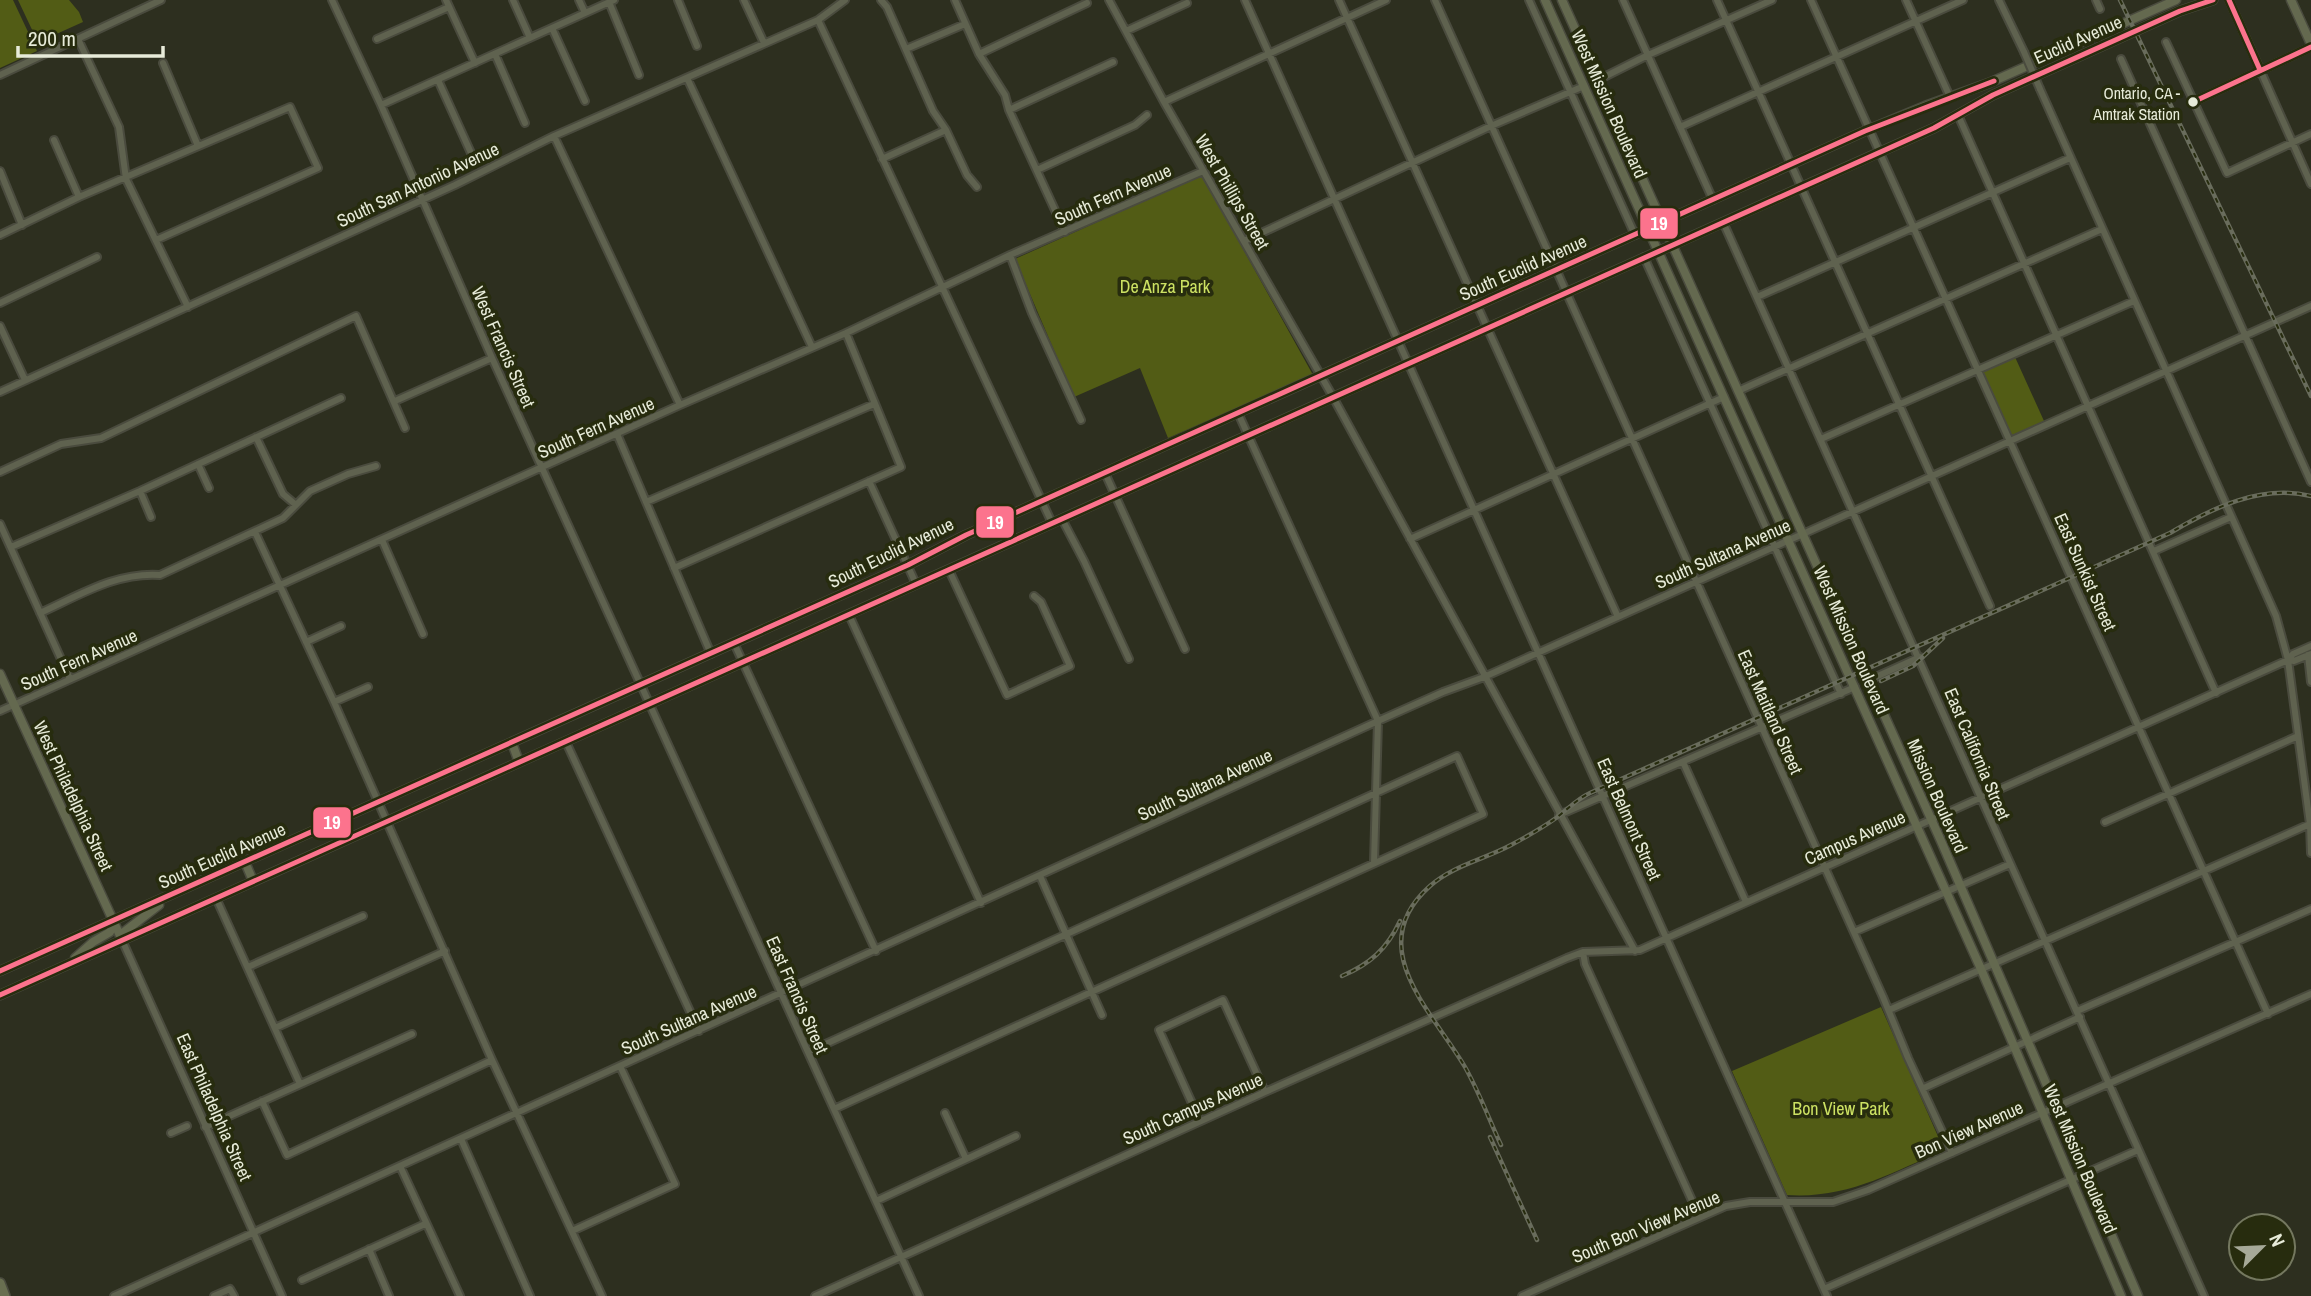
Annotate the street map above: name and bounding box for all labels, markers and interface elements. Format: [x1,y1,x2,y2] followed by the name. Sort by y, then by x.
[2030,9,2126,70] street label: Euclid Avenue
[18,14,163,58] scale bar
[28,24,76,53] text: 200 m
[1566,26,1653,182] street label: West Mission Boulevard
[2092,82,2181,125] place label: Ontario, CA - Amtrak Station
[2186,95,2200,109] marker: Ontario, CA - Amtrak Station
[1189,129,1276,254] street label: West Phillips Street
[333,136,503,233] street label: South San Antonio Avenue
[1050,158,1175,231] street label: South Fern Avenue
[1639,207,1679,240] line badge: 19
[1650,210,1668,236] text: 19
[1455,228,1590,307] street label: South Euclid Avenue
[1120,274,1211,299] park label: De Anza Park
[466,282,541,411] street label: West Francis Street
[533,391,658,464] street label: South Fern Avenue
[975,505,1015,539] line badge: 19
[986,509,1004,535] text: 19
[2048,509,2123,635] street label: East Sunkist Street
[824,511,958,594] street label: South Euclid Avenue
[1651,512,1794,595] street label: South Sultana Avenue
[1808,562,1895,718] street label: West Mission Boulevard
[16,623,141,696] street label: South Fern Avenue
[1732,646,1809,778] street label: East Maitland Street
[1938,684,2017,824] street label: East California Street
[28,717,119,875] street label: West Philadelphia Street
[1901,735,1974,857] street label: Mission Boulevard
[1133,742,1276,827] street label: South Sultana Avenue
[1591,754,1668,884] street label: East Belmont Street
[1800,804,1909,871] street label: Campus Avenue
[312,806,352,839] line badge: 19
[323,809,341,835] text: 19
[154,816,289,895] street label: South Euclid Avenue
[760,932,835,1058] street label: East Francis Street
[617,978,760,1061] street label: South Sultana Avenue
[171,1029,258,1185] street label: East Philadelphia Street
[1119,1066,1267,1151] street label: South Campus Avenue
[2038,1080,2123,1237] street label: West Mission Boulevard
[1911,1095,2027,1165] street label: Bon View Avenue
[1792,1096,1890,1121] park label: Bon View Park
[1568,1184,1724,1269] street label: South Bon View Avenue
[2227,1212,2297,1282] north arrow
[2263,1230,2292,1251] text: N

